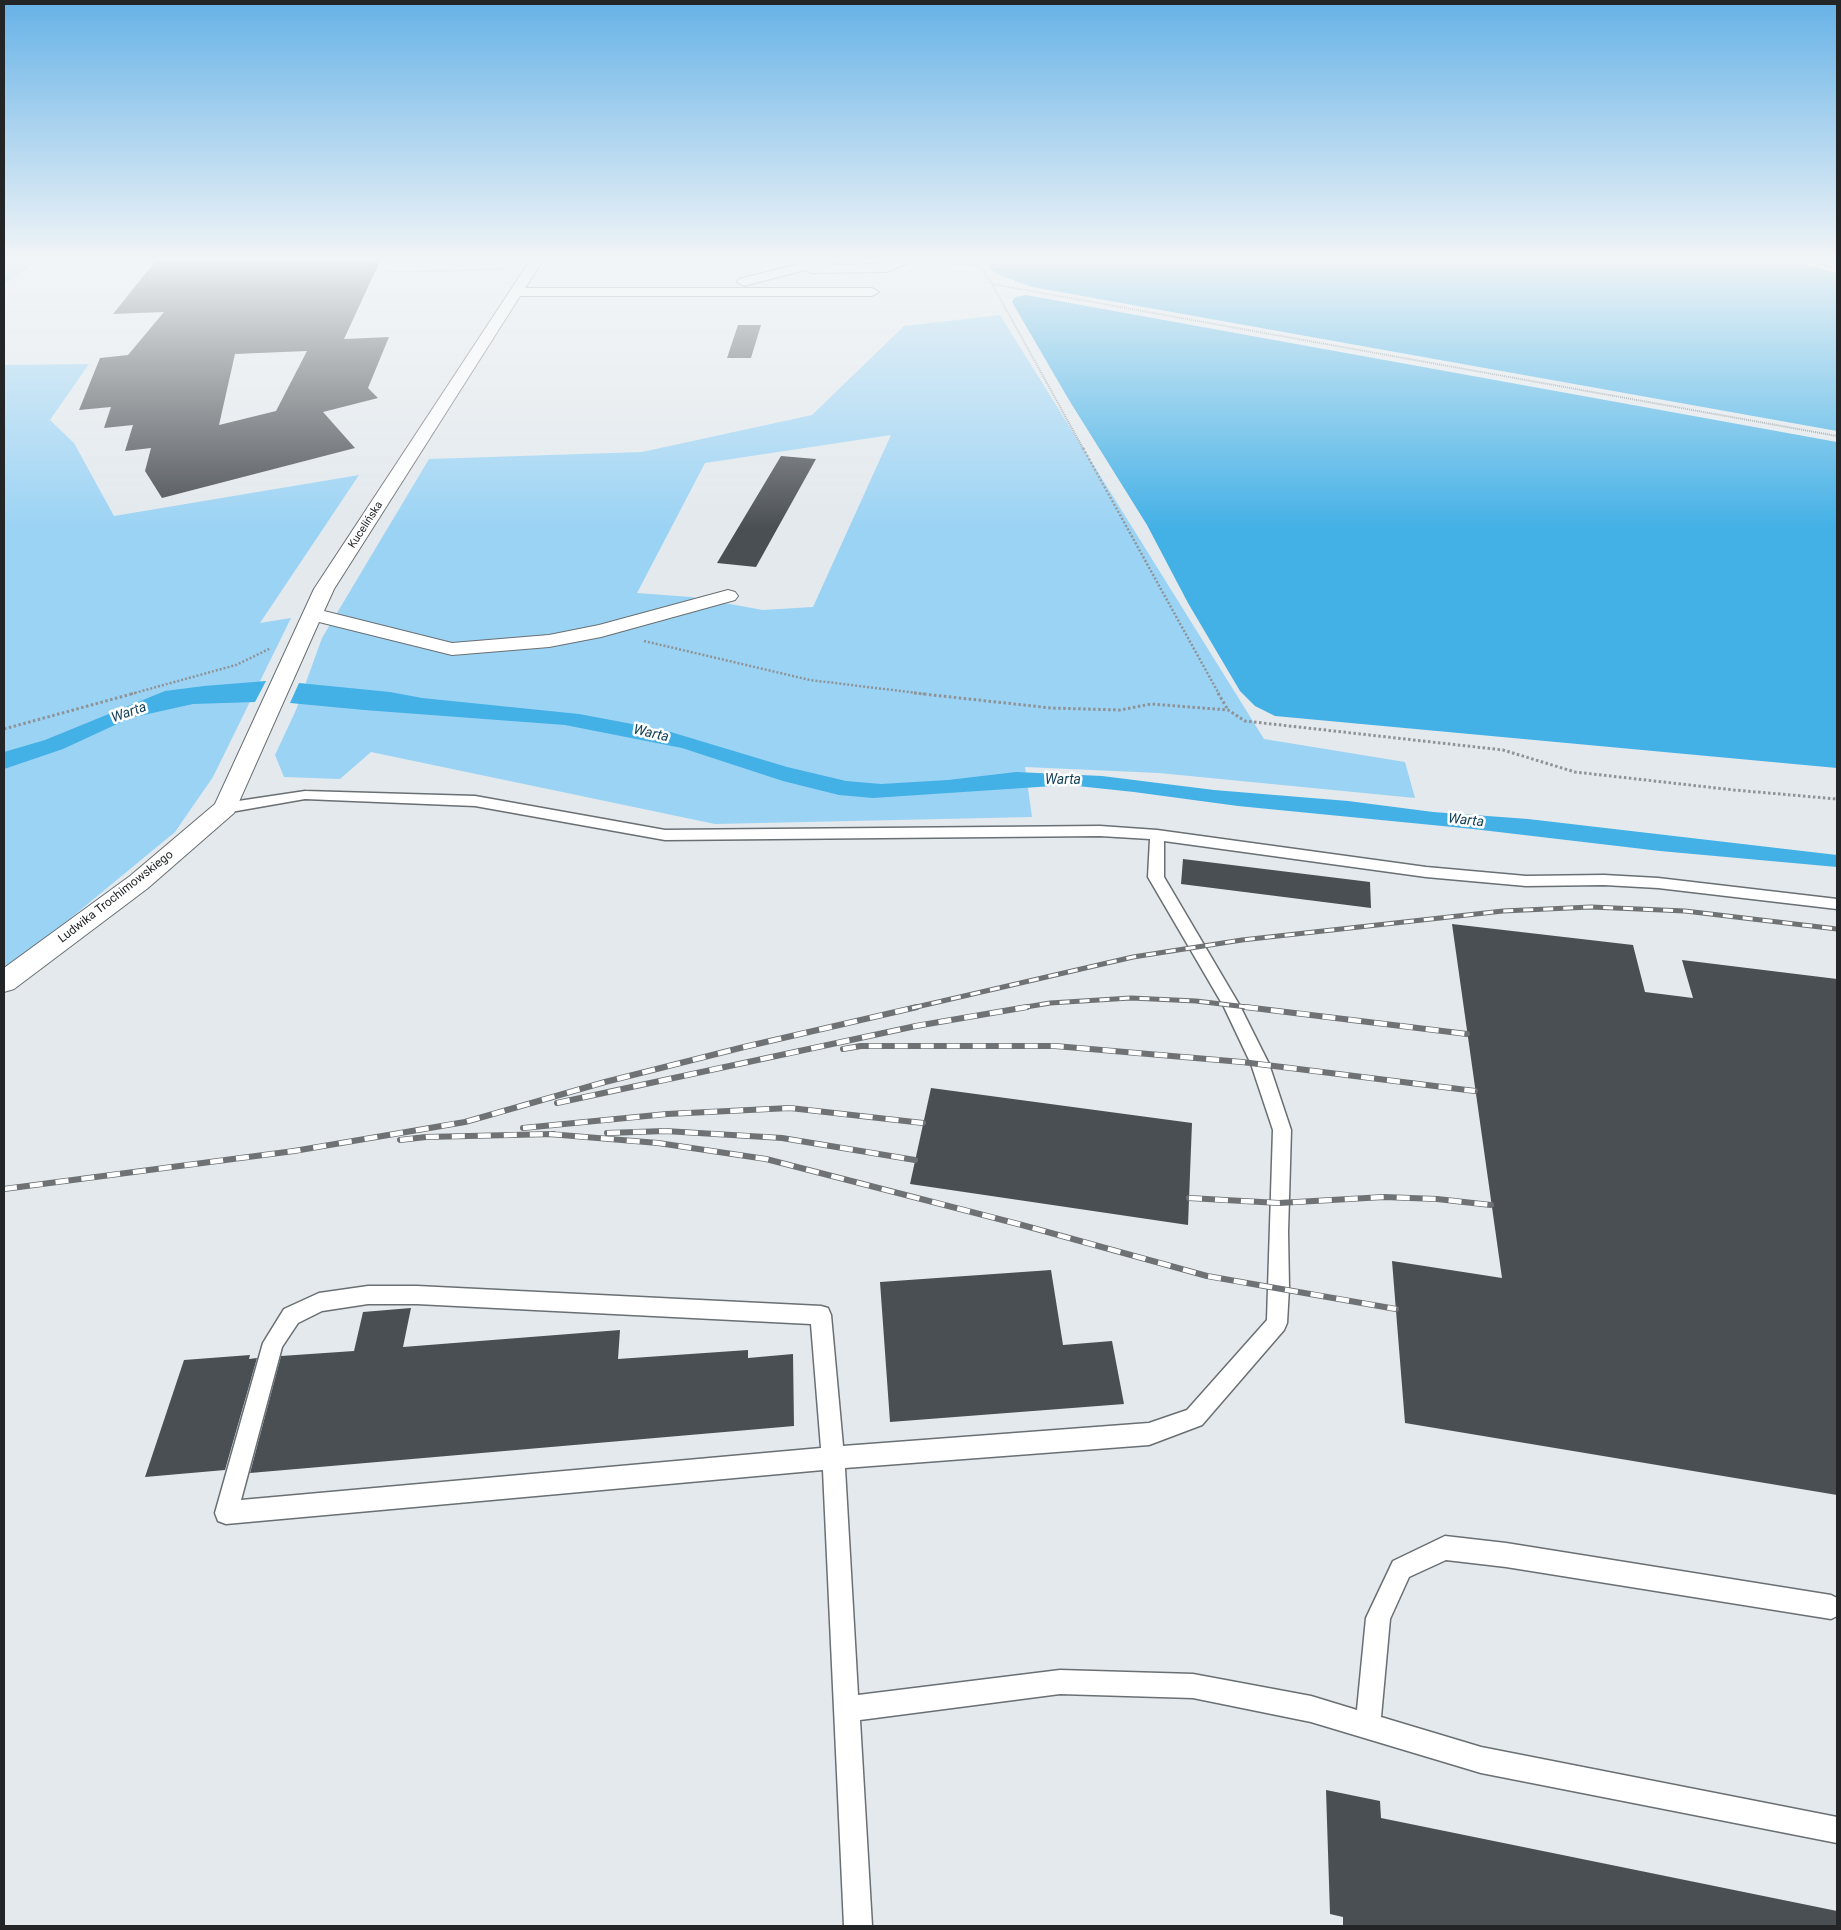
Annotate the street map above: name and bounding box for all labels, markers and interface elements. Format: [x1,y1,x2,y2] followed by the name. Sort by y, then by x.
[346,499,386,551] street label: Kucelińska
[109,699,149,727] water label: Warta
[632,722,670,746] water label: Warta
[1045,772,1081,788] water label: Warta
[1447,811,1485,831] water label: Warta
[56,848,176,946] street label: Ludwika Trochimowskiego

